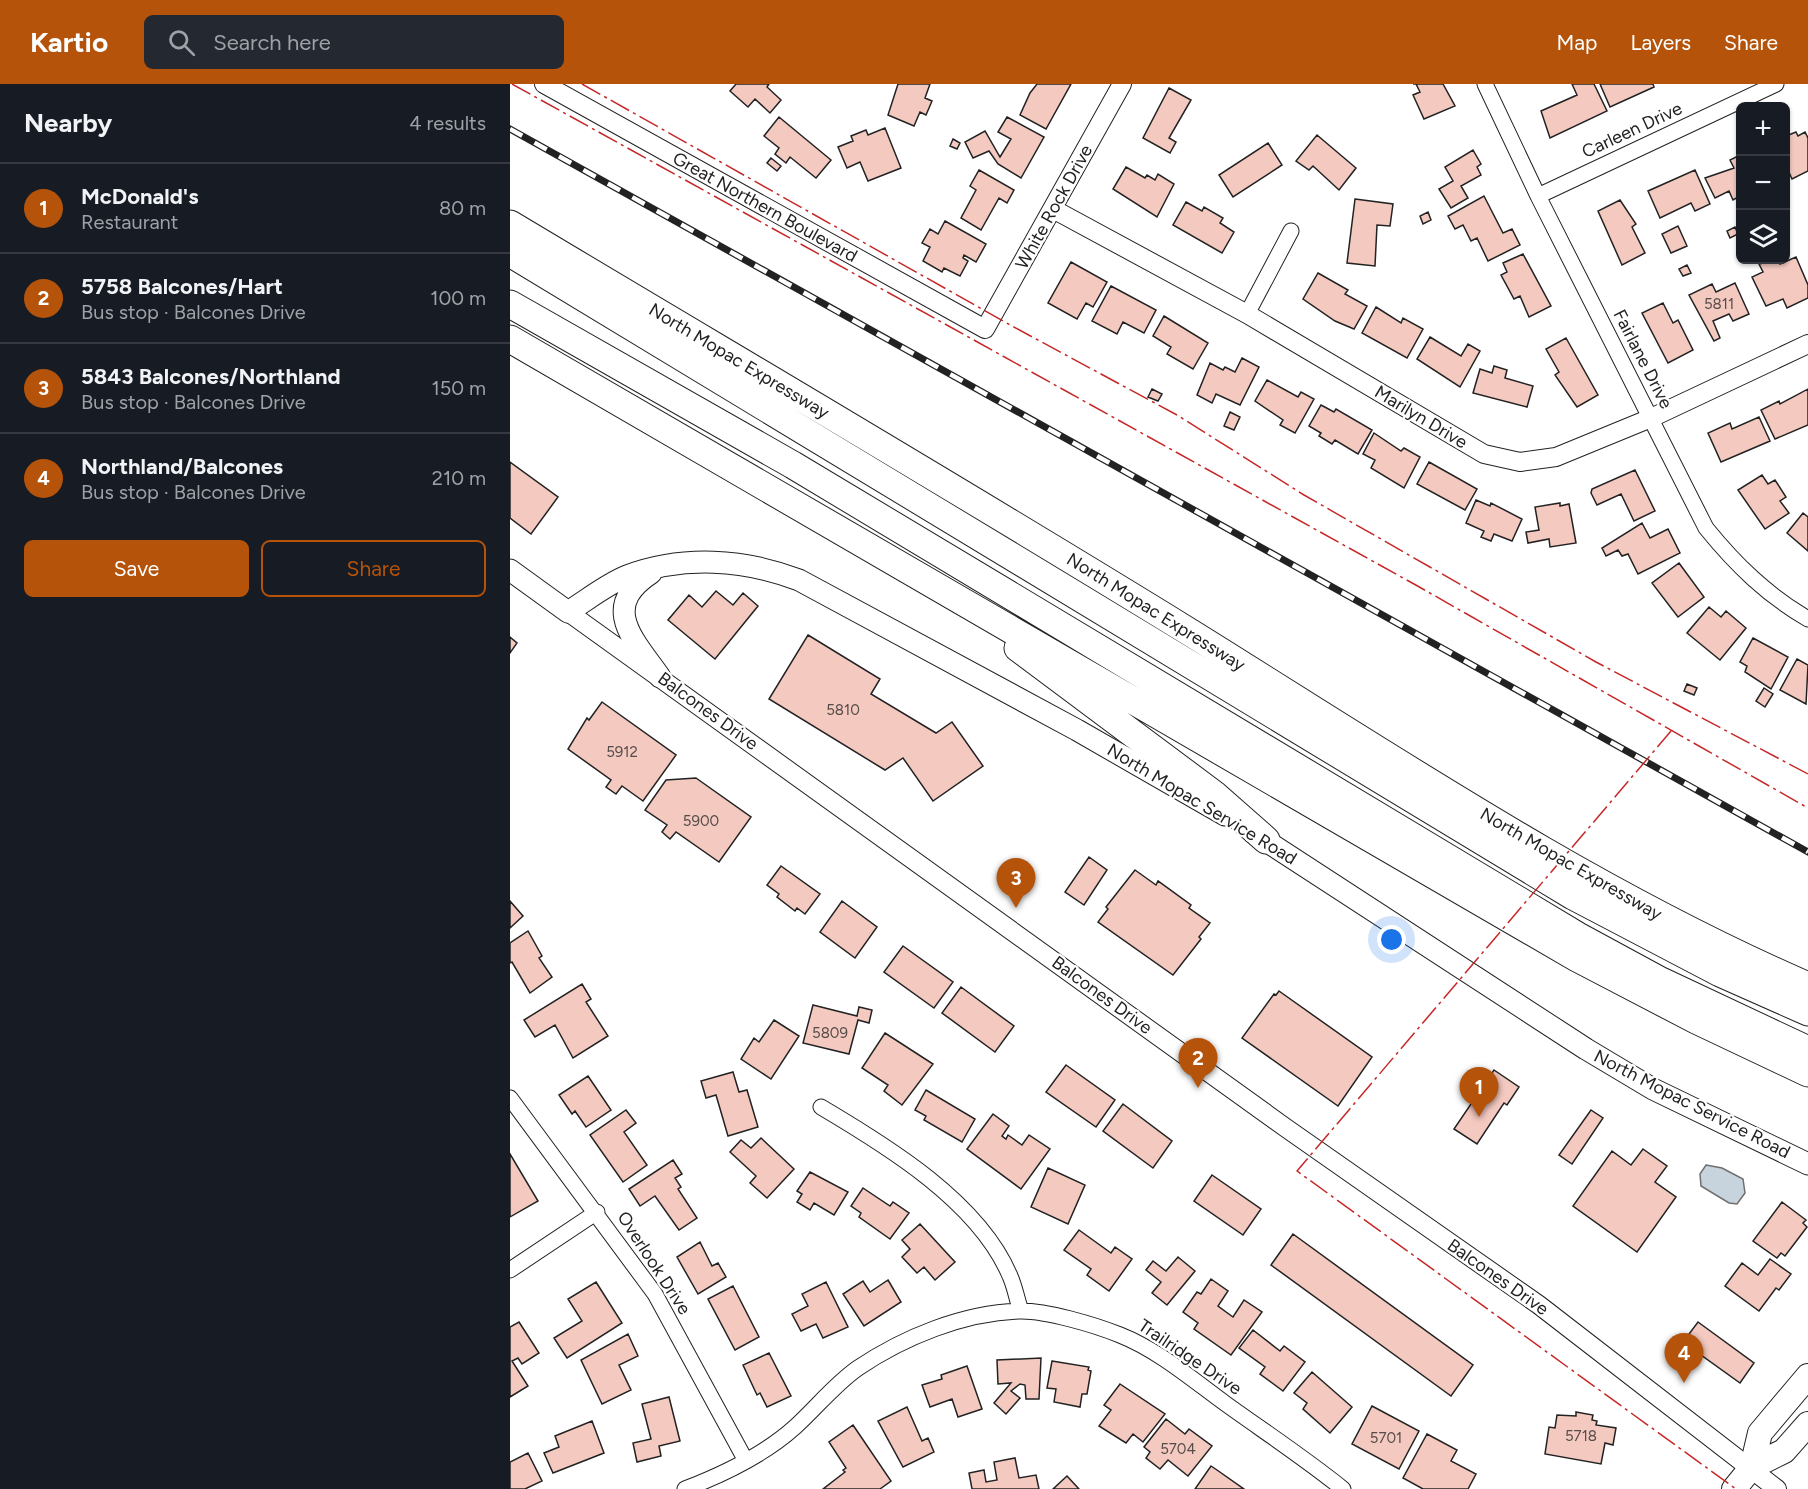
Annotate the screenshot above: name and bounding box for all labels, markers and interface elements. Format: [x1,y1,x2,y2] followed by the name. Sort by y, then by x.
[144,15,564,69] search box
[30,25,108,59] text: Kartio
[165,26,198,59] icon: search
[213,29,331,56] text: Search here
[1557,30,1597,55] text: Map
[1630,30,1691,55] text: Layers
[1724,30,1778,55] text: Share
[1578,97,1686,163] street label: Carleen Drive
[1736,102,1790,264] map controls
[1736,102,1790,156] button: +
[24,107,112,139] text: Nearby
[409,111,486,135] text: 4 results
[1011,141,1097,273] street label: White Rock Drive
[669,147,861,267] street label: Great Northern Boulevard
[1736,156,1790,210] button: −
[81,183,198,210] text: McDonald's
[39,196,48,220] text: 1
[439,196,486,220] text: 80 m
[81,210,178,234] text: Restaurant
[1736,210,1790,264] button: layers
[81,273,283,300] text: 5758 Balcones/Hart
[38,286,49,310] text: 2
[430,286,486,310] text: 100 m
[1704,295,1734,313] house number: 5811
[645,298,834,424] street label: North Mopac Expressway
[81,300,306,324] text: Bus stop · Balcones Drive
[1609,306,1677,412] street label: Fairlane Drive
[81,363,341,390] text: 5843 Balcones/Northland
[38,376,49,400] text: 3
[431,376,486,400] text: 150 m
[1371,381,1471,453] street label: Marilyn Drive
[81,390,306,414] text: Bus stop · Balcones Drive
[81,453,283,480] text: Northland/Balcones
[37,466,50,490] text: 4
[432,466,486,490] text: 210 m
[81,480,306,504] text: Bus stop · Balcones Drive
[24,540,249,597] button: Save
[261,540,486,597] button: Share
[1063,548,1250,676] street label: North Mopac Expressway
[654,667,763,755] street label: Balcones Drive
[826,701,860,719] house number: 5810
[1103,739,1301,869] street label: North Mopac Service Road
[606,743,638,761] house number: 5912
[1476,803,1666,925] street label: North Mopac Expressway
[683,812,719,830] house number: 5900
[996,858,1036,908] pin: 3
[1377,925,1406,954] your location
[1048,951,1157,1039] street label: Balcones Drive
[812,1024,848,1042] house number: 5809
[1178,1038,1218,1088] pin: 2
[1590,1045,1794,1163] street label: North Mopac Service Road
[1460,1068,1498,1117] pin: 1
[612,1207,696,1319] street label: Overlook Drive
[1443,1234,1553,1320] street label: Balcones Drive
[1134,1314,1246,1400] street label: Trailridge Drive
[1664,1334,1704,1383] pin: 4
[1565,1427,1597,1445] house number: 5718
[1370,1429,1402,1447] house number: 5701
[1160,1440,1196,1458] house number: 5704

